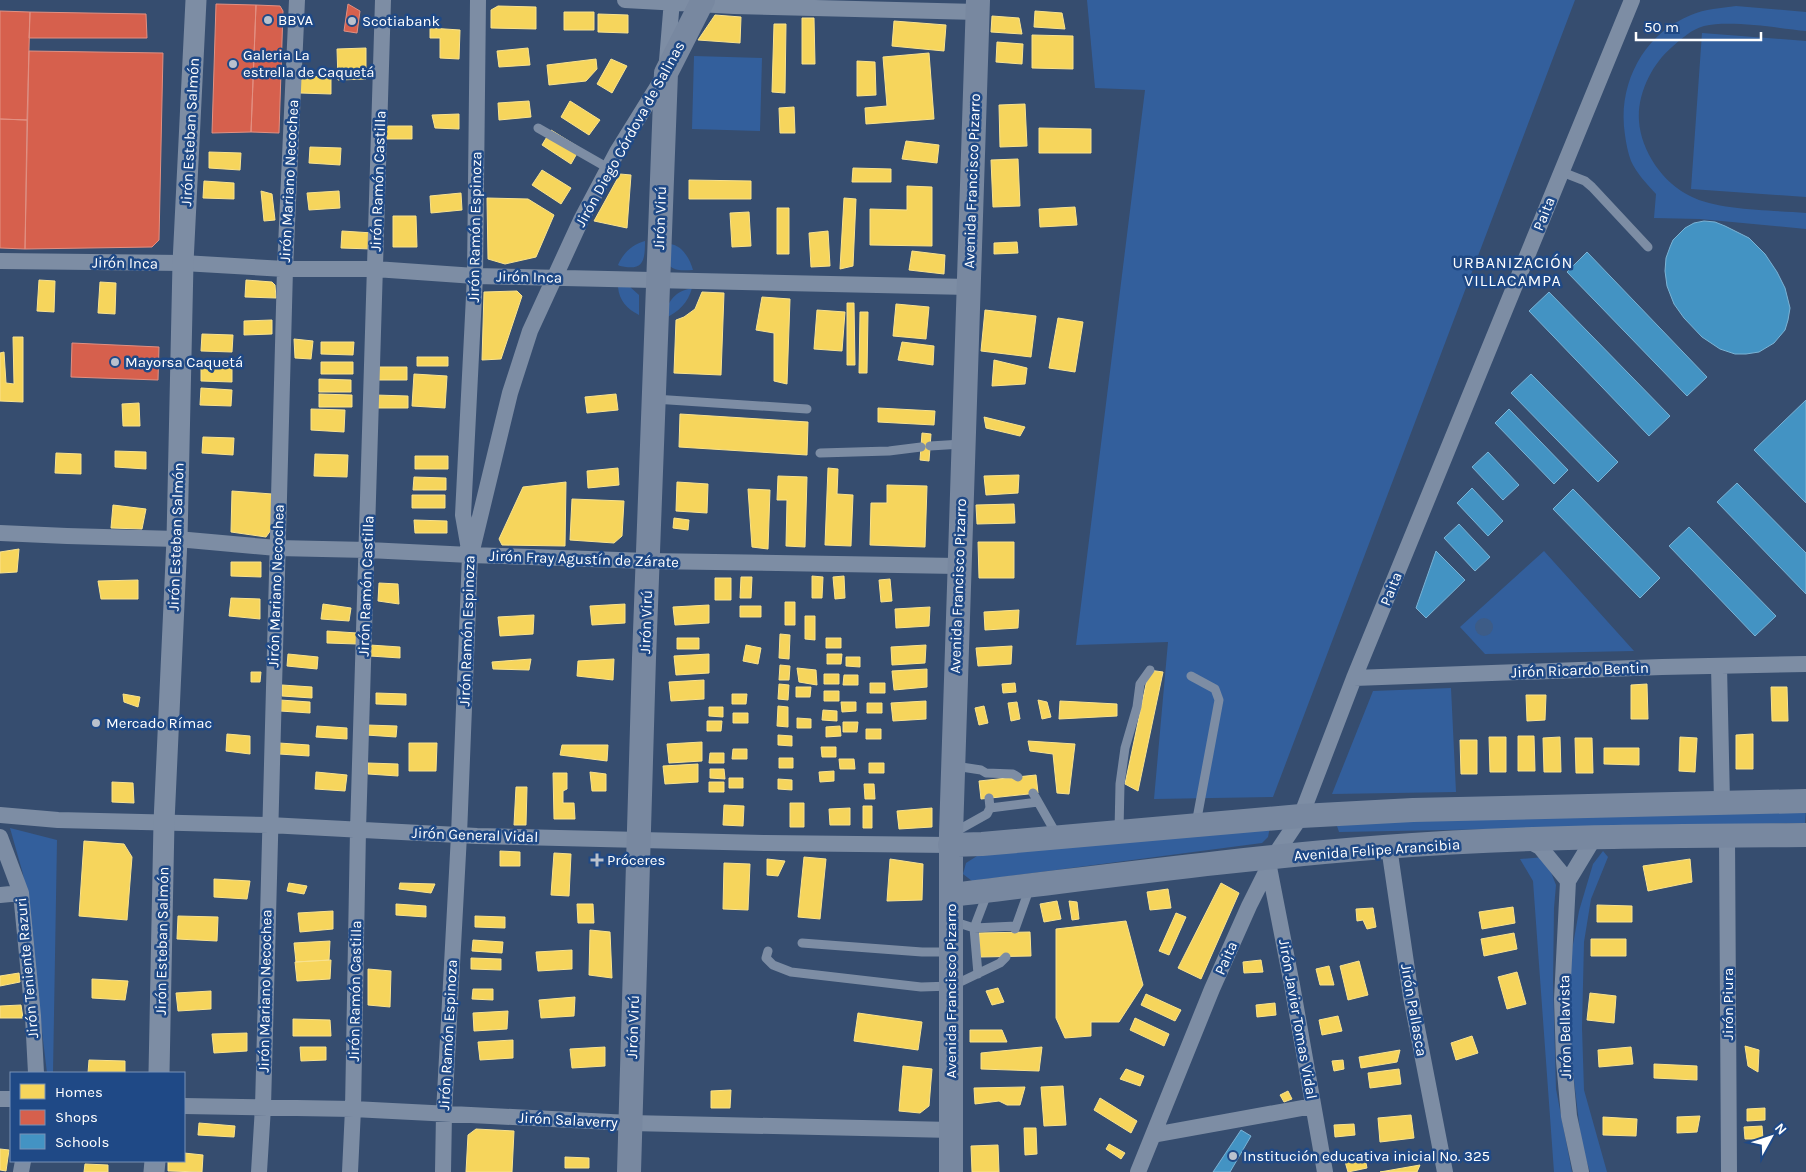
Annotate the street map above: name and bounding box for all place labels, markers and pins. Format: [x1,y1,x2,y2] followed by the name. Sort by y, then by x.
[278,11,314,29] place label: BBVA
[362,12,440,30] place label: Scotiabank
[262,14,274,26] marker: BBVA
[346,15,358,27] marker: Scotiabank
[243,46,375,81] place label: Galeria La estrella de Caquetá
[227,58,239,70] marker: Galeria La estrella de Caquetá
[125,353,243,371] place label: Mayorsa Caquetá
[109,356,121,368] marker: Mayorsa Caquetá
[106,714,212,732] place label: Mercado Rímac
[90,717,102,729] marker: Mercado Rímac
[607,851,665,869] place label: Próceres
[591,854,603,866] marker: Próceres
[1243,1147,1490,1165] place label: Institución educativa inicial No. 325
[1227,1150,1239,1162] marker: Institución educativa inicial No. 325

